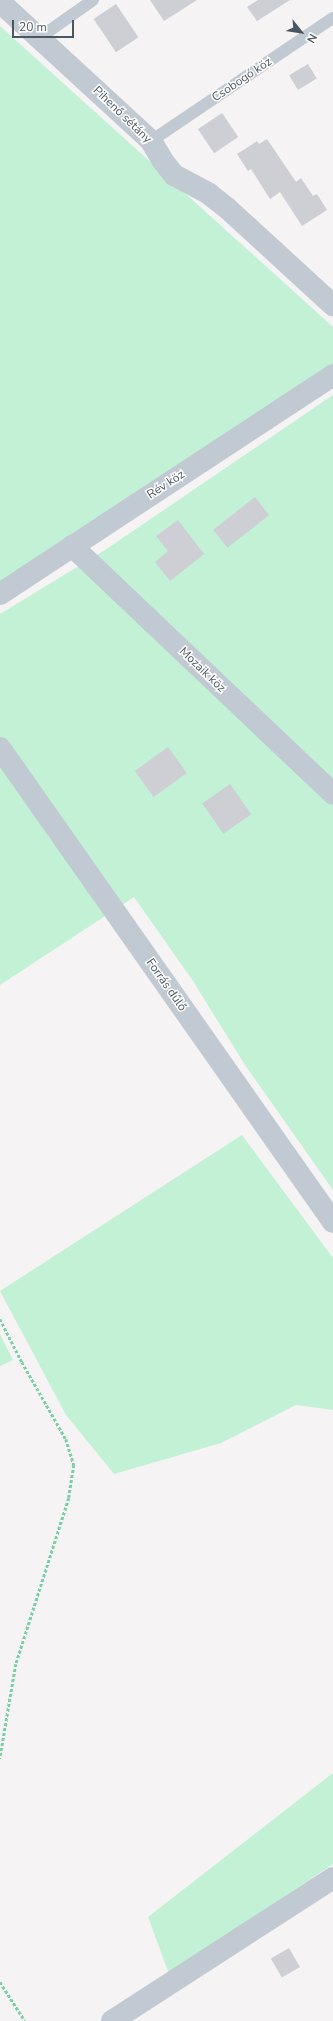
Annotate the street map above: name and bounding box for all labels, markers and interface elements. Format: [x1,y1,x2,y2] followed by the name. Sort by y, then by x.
[14,12,76,38] scale bar
[281,12,321,52] north arrow
[19,19,47,35] text: 20 m
[303,31,320,46] text: N
[209,55,275,105] street label: Csobogó köz
[90,83,154,147] street label: Pihenő sétány
[145,468,187,502] street label: Rév köz
[176,644,228,696] street label: Mozaik köz
[143,956,189,1014] street label: Forrás dűlő

